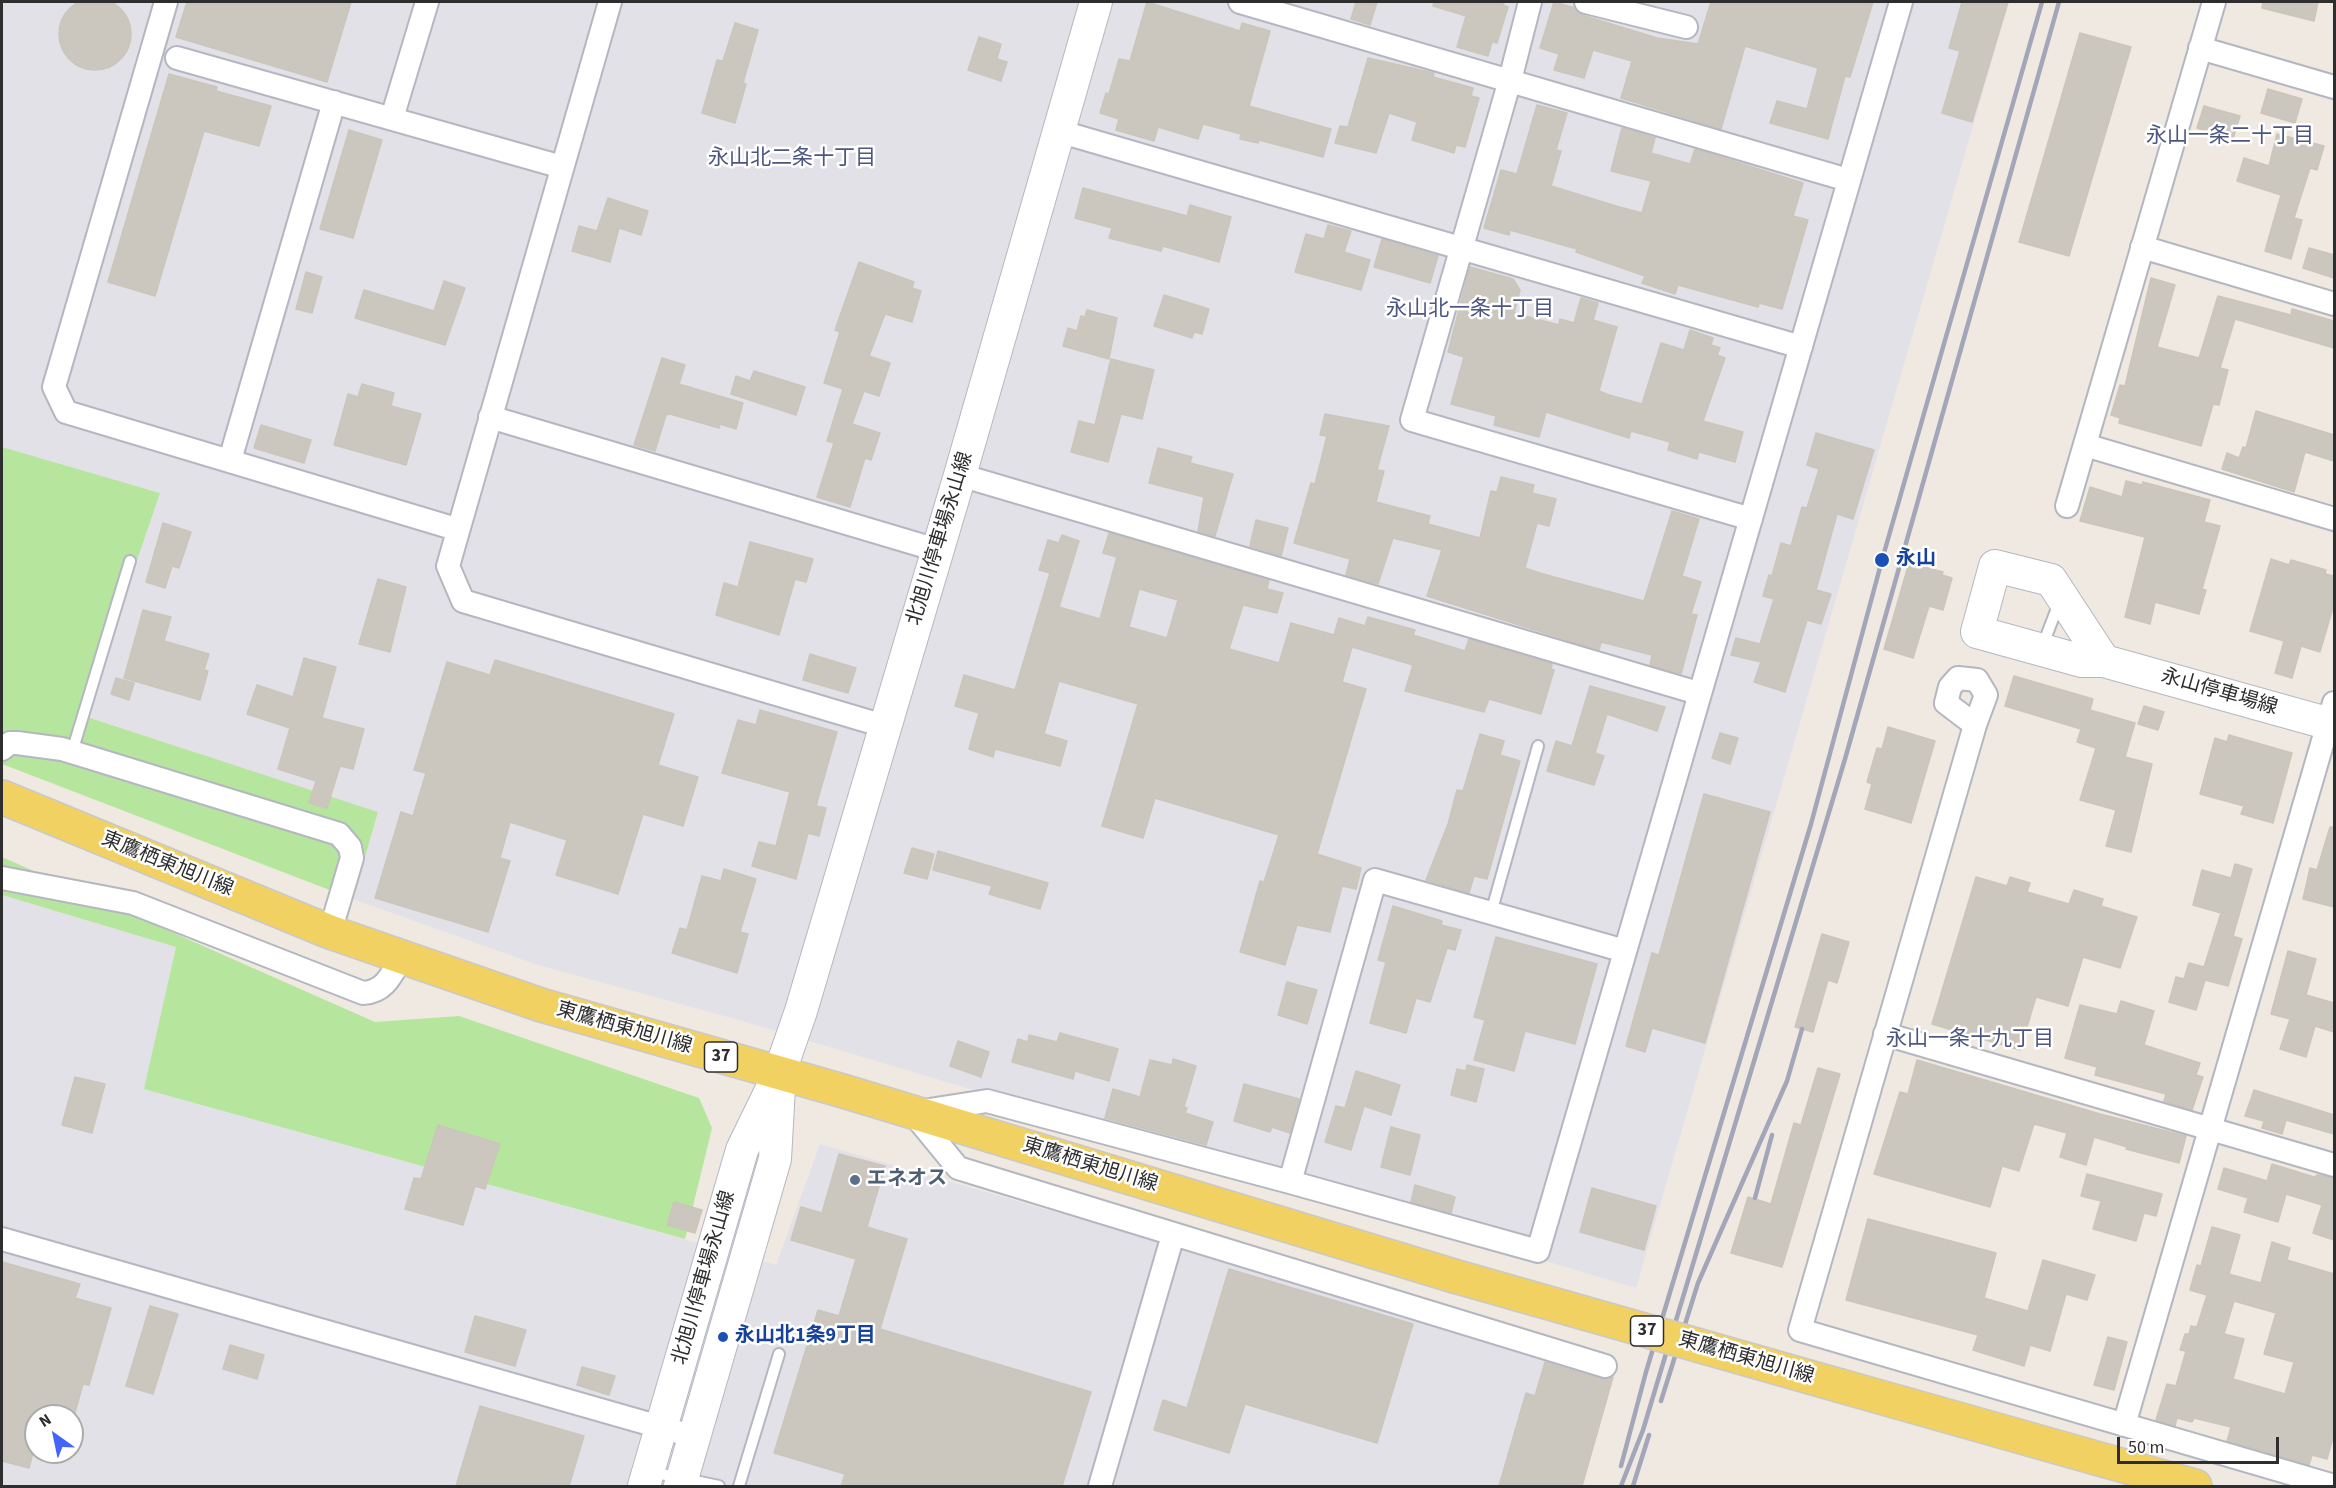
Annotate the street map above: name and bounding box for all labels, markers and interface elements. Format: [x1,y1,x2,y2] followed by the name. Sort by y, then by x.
[2146,124,2314,150] district label: 永山一条二十丁目
[708,146,876,172] district label: 永山北二条十丁目
[1386,297,1554,323] district label: 永山北一条十丁目
[903,449,979,629] street label: 北旭川停車場永山線
[1896,548,1936,572] place label: 永山
[1873,551,1891,569] marker: 永山
[2158,665,2280,721] street label: 永山停車場線
[98,828,236,902] street label: 東鷹栖東旭川線
[553,998,695,1060] street label: 東鷹栖東旭川線
[1886,1027,2054,1053] district label: 永山一条十九丁目
[704,1042,738,1072] road number: 37
[1020,1134,1160,1198] street label: 東鷹栖東旭川線
[867,1168,947,1192] place label: エネオス
[848,1173,862,1187] marker: エネオス
[669,1188,741,1368] street label: 北旭川停車場永山線
[1630,1316,1664,1346] road number: 37
[735,1325,876,1349] place label: 永山北1条9丁目
[1675,1328,1817,1390] street label: 東鷹栖東旭川線
[716,1330,730,1344] marker: 永山北1条9丁目
[24,1404,84,1464] north arrow
[35,1408,56,1433] text: N
[2120,1425,2282,1463] scale bar
[2128,1435,2164,1460] text: 50 m

